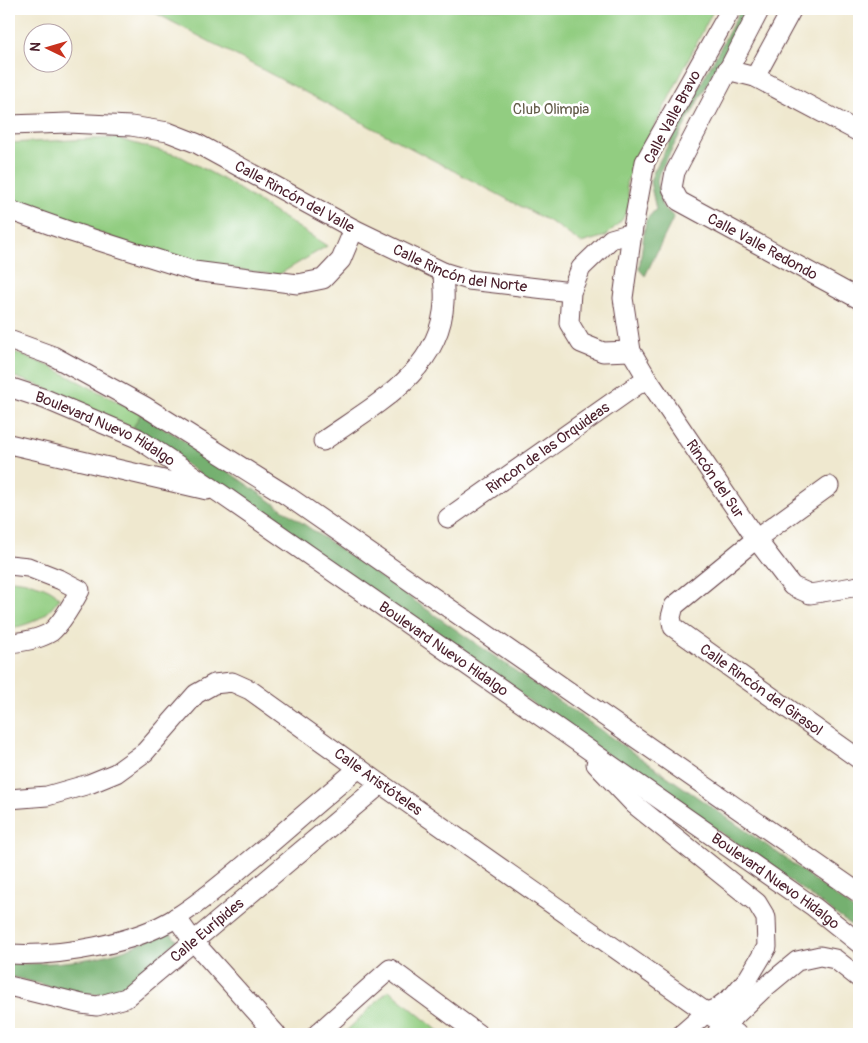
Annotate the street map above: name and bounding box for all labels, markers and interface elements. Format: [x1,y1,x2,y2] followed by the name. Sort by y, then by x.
[22,22,72,72] north arrow
[27,41,44,52] text: N
[640,67,705,167] street label: Calle Valle Bravo
[513,100,589,119] park label: Club Olimpia
[231,157,358,238] street label: Calle Rincón del Valle
[704,209,821,285] street label: Calle Valle Redondo
[390,240,529,297] street label: Calle Rincón del Norte
[33,387,178,471] street label: Boulevard Nuevo Hidalgo
[483,398,614,498] street label: Rincon de las Orquideas
[682,436,748,522] street label: Rincón del Sur
[375,598,512,701] street label: Boulevard Nuevo Hidalgo
[696,640,826,740] street label: Calle Rincón del Girasol
[330,744,426,820] street label: Calle Aristóteles
[707,829,843,934] street label: Boulevard Nuevo Hidalgo
[166,894,248,967] street label: Calle Eurípides

